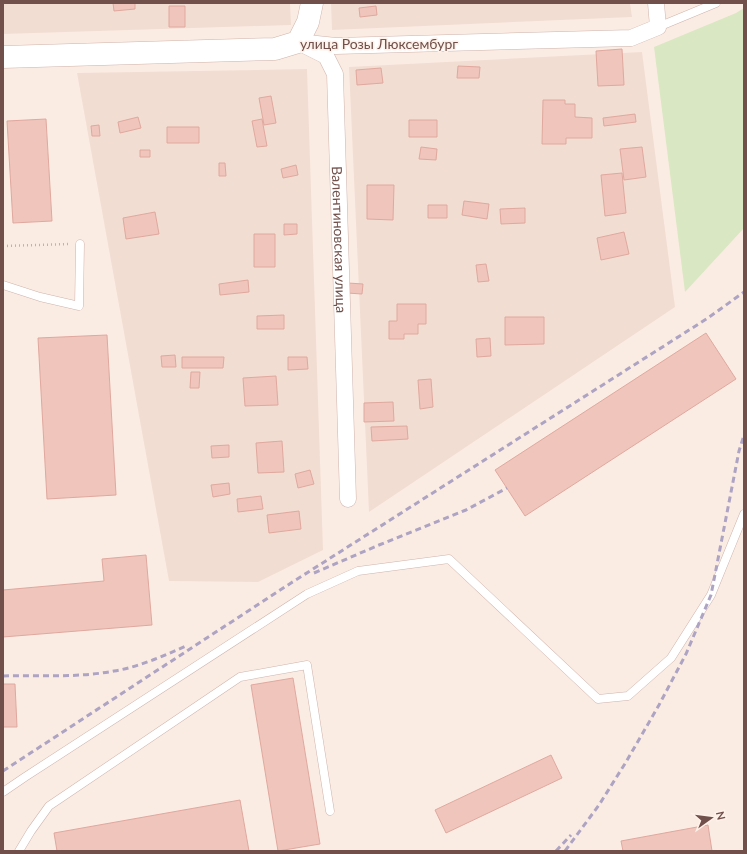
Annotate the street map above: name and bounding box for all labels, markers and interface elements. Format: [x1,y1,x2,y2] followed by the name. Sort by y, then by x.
[300,35,458,52] street label: улица Розы Люксембург
[329,166,351,313] street label: Валентиновская улица
[691,798,731,838] north arrow
[714,810,729,821] text: N

